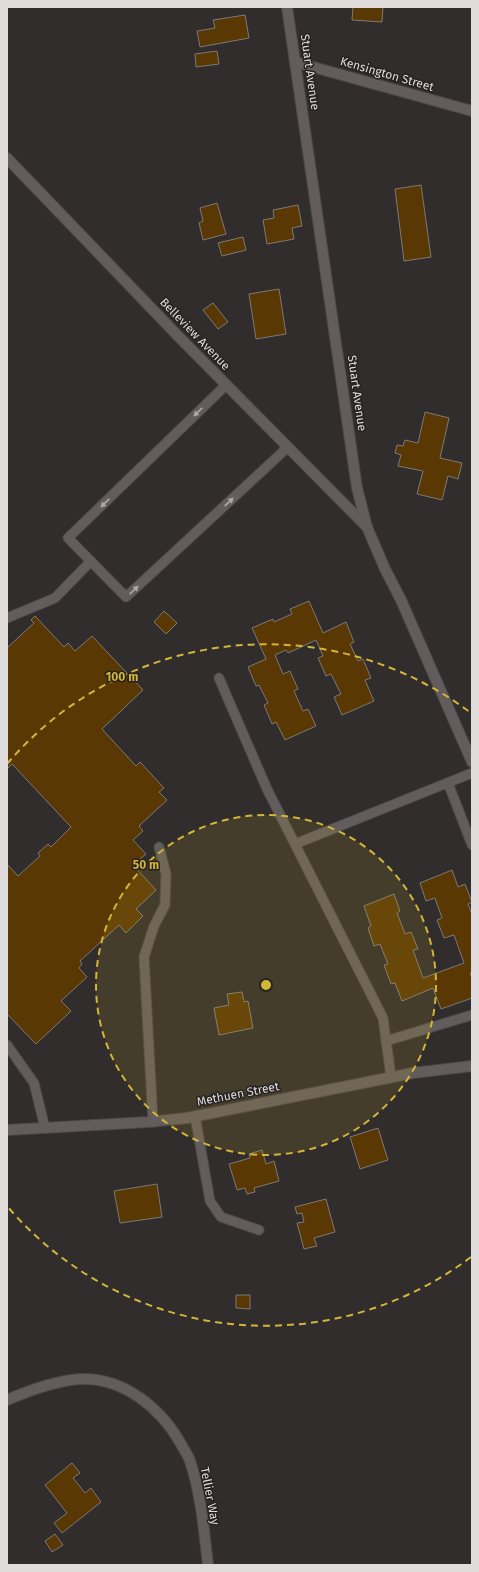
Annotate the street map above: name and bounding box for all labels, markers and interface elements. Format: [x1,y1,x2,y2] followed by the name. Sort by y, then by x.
[298,33,322,111] street label: Stuart Avenue
[339,54,436,94] street label: Kensington Street
[157,295,233,373] street label: Belleview Avenue
[345,354,369,432] street label: Stuart Avenue
[193,407,203,417] one-way arrow
[224,497,234,506] one-way arrow
[100,498,110,507] one-way arrow
[128,585,139,594] one-way arrow
[106,670,138,684] text: 100 m
[133,858,159,872] text: 50 m
[259,978,273,992] centre of rings
[196,1079,281,1109] street label: Methuen Street
[198,1466,222,1526] street label: Tellier Way

